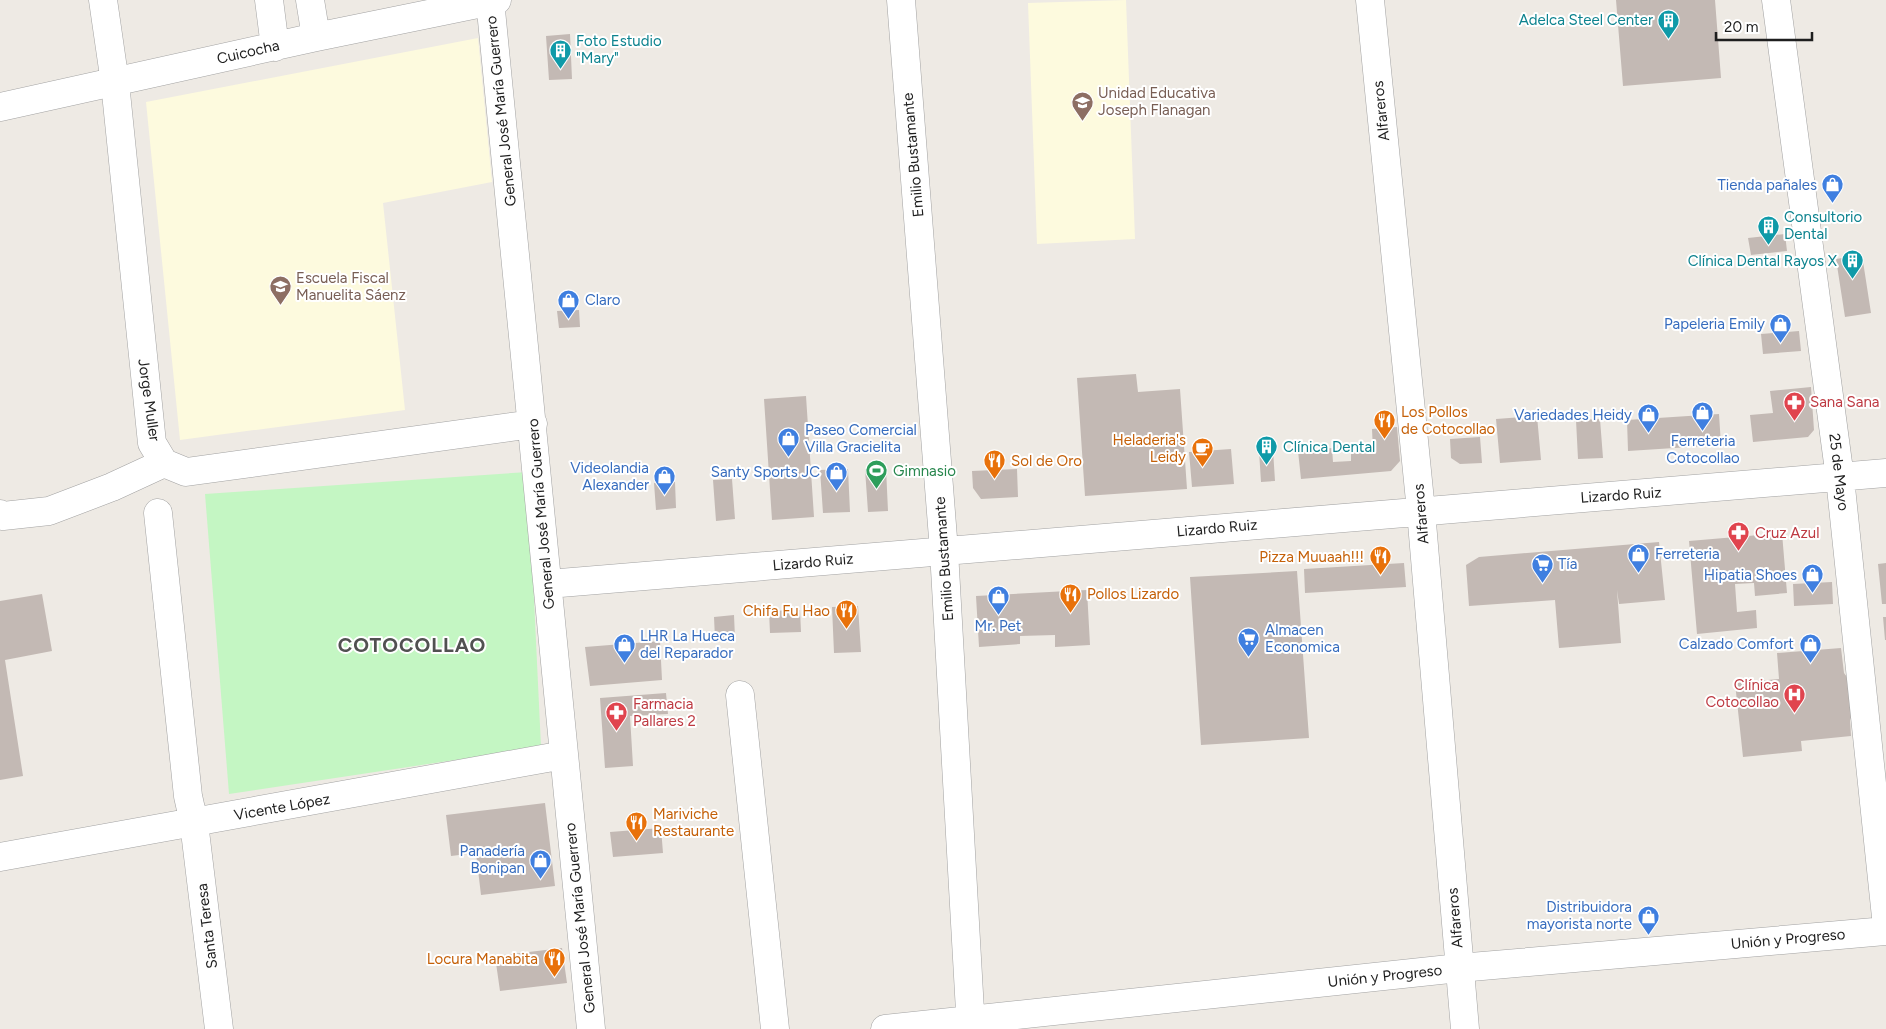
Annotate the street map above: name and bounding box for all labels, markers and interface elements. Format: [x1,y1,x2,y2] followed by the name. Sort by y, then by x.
[1657,8,1681,39] building icon: Adelca Steel Center
[1716,10,1812,42] scale bar
[1519,11,1653,29] place label: Adelca Steel Center
[482,15,520,207] street label: General José María Guerrero
[1724,18,1758,36] text: 20 m
[576,32,662,67] place label: Foto Estudio "Mary"
[215,36,281,68] street label: Cuicocha
[548,38,572,69] building icon: Foto Estudio "Mary"
[1369,80,1393,142] street label: Alfareros
[1098,84,1216,119] place label: Unidad Educativa Joseph Flanagan
[1070,90,1094,121] school or university icon: Unidad Educativa Joseph Flanagan
[899,92,927,218] street label: Emilio Bustamante
[1821,173,1845,204] shop icon: Tienda pañales
[1718,176,1817,194] place label: Tienda pañales
[1784,208,1862,243] place label: Consultorio Dental
[1756,214,1780,245] building icon: Consultorio Dental
[1841,249,1865,280] building icon: Clínica Dental Rayos X
[1688,252,1838,270] place label: Clínica Dental Rayos X
[296,269,406,304] place label: Escuela Fiscal Manuelita Sáenz
[268,275,292,306] school or university icon: Escuela Fiscal Manuelita Sáenz
[557,288,581,319] shop icon: Claro
[585,291,621,309] place label: Claro
[1769,312,1793,343] shop icon: Papeleria Emily
[1664,315,1765,333] place label: Papeleria Emily
[134,358,164,442] street label: Jorge Muller
[1782,390,1806,421] pharmacy icon: Sana Sana
[1810,393,1879,411] place label: Sana Sana
[1691,400,1715,431] shop icon: Ferreteria Cotocollao
[1401,403,1496,438] place label: Los Pollos de Cotocollao
[1636,403,1660,434] shop icon: Variedades Heidy
[1514,406,1632,424] place label: Variedades Heidy
[1373,409,1397,440] restaurant icon: Los Pollos de Cotocollao
[524,418,558,610] street label: General José María Guerrero
[805,421,917,456] place label: Paseo Comercial Villa Gracielita
[777,427,801,458] shop icon: Paseo Comercial Villa Gracielita
[1112,431,1186,466] place label: Heladeria's Leidy
[1666,432,1740,467] place label: Ferreteria Cotocollao
[1825,432,1853,512] street label: 25 de Mayo
[1255,435,1279,466] building icon: Clínica Dental
[1190,437,1214,468] cafe icon: Heladeria's Leidy
[1283,438,1375,456] place label: Clínica Dental
[983,449,1007,480] restaurant icon: Sol de Oro
[1011,452,1082,470] place label: Sol de Oro
[570,459,649,494] place label: Videolandia Alexander
[865,459,889,490] sports icon: Gimnasio
[824,460,848,491] shop icon: Santy Sports JC
[893,462,956,480] place label: Gimnasio
[711,463,820,481] place label: Santy Sports JC
[653,465,677,496] shop icon: Videolandia Alexander
[1409,483,1433,545] street label: Alfareros
[1580,483,1662,507] street label: Lizardo Ruiz
[931,496,957,622] street label: Emilio Bustamante
[1176,515,1258,541] street label: Lizardo Ruiz
[1727,521,1751,552] pharmacy icon: Cruz Azul
[1755,524,1820,542] place label: Cruz Azul
[1627,542,1651,573] shop icon: Ferreteria
[1368,545,1392,576] restaurant icon: Pizza Muuaah!!!
[1655,545,1720,563] place label: Ferreteria
[1259,548,1364,566] place label: Pizza Muuaah!!!
[772,549,854,575] street label: Lizardo Ruiz
[1530,552,1554,583] supermarket icon: Tía
[1558,555,1577,573] place label: Tía
[1801,563,1825,594] shop icon: Hipatia Shoes
[1704,566,1797,584] place label: Hipatia Shoes
[1059,582,1083,613] restaurant icon: Pollos Lizardo
[986,585,1010,616] shop icon: Mr. Pet
[1087,585,1179,603] place label: Pollos Lizardo
[834,599,858,630] restaurant icon: Chifa Fu Hao
[743,602,830,620] place label: Chifa Fu Hao
[975,617,1022,635] place label: Mr. Pet
[1265,621,1340,656] place label: Almacen Economica
[640,627,735,662] place label: LHR La Hueca del Reparador
[1237,627,1261,658] supermarket icon: Almacen Economica
[1798,632,1822,663] shop icon: Calzado Comfort
[338,633,486,657] district label: COTOCOLLAO
[612,633,636,664] shop icon: LHR La Hueca del Reparador
[1679,635,1794,653] place label: Calzado Comfort
[1705,676,1779,711] place label: Clínica Cotocollao
[1783,682,1807,713] hospital icon: Clínica Cotocollao
[633,695,696,730] place label: Farmacia Pallares 2
[605,701,629,732] pharmacy icon: Farmacia Pallares 2
[233,790,331,824] street label: Vicente López
[653,805,734,840] place label: Mariviche Restaurante
[625,811,649,842] restaurant icon: Mariviche Restaurante
[561,822,599,1014] street label: General José María Guerrero
[460,842,525,877] place label: Panadería Bonipan
[529,848,553,879] shop icon: Panadería Bonipan
[193,882,221,970] street label: Santa Teresa
[1443,887,1467,949] street label: Alfareros
[1527,898,1632,933] place label: Distribuidora mayorista norte
[1636,904,1660,935] shop icon: Distribuidora mayorista norte
[1730,925,1846,953] street label: Unión y Progreso
[542,947,566,978] restaurant icon: Locura Manabita
[427,950,538,968] place label: Locura Manabita
[1327,961,1443,991] street label: Unión y Progreso

